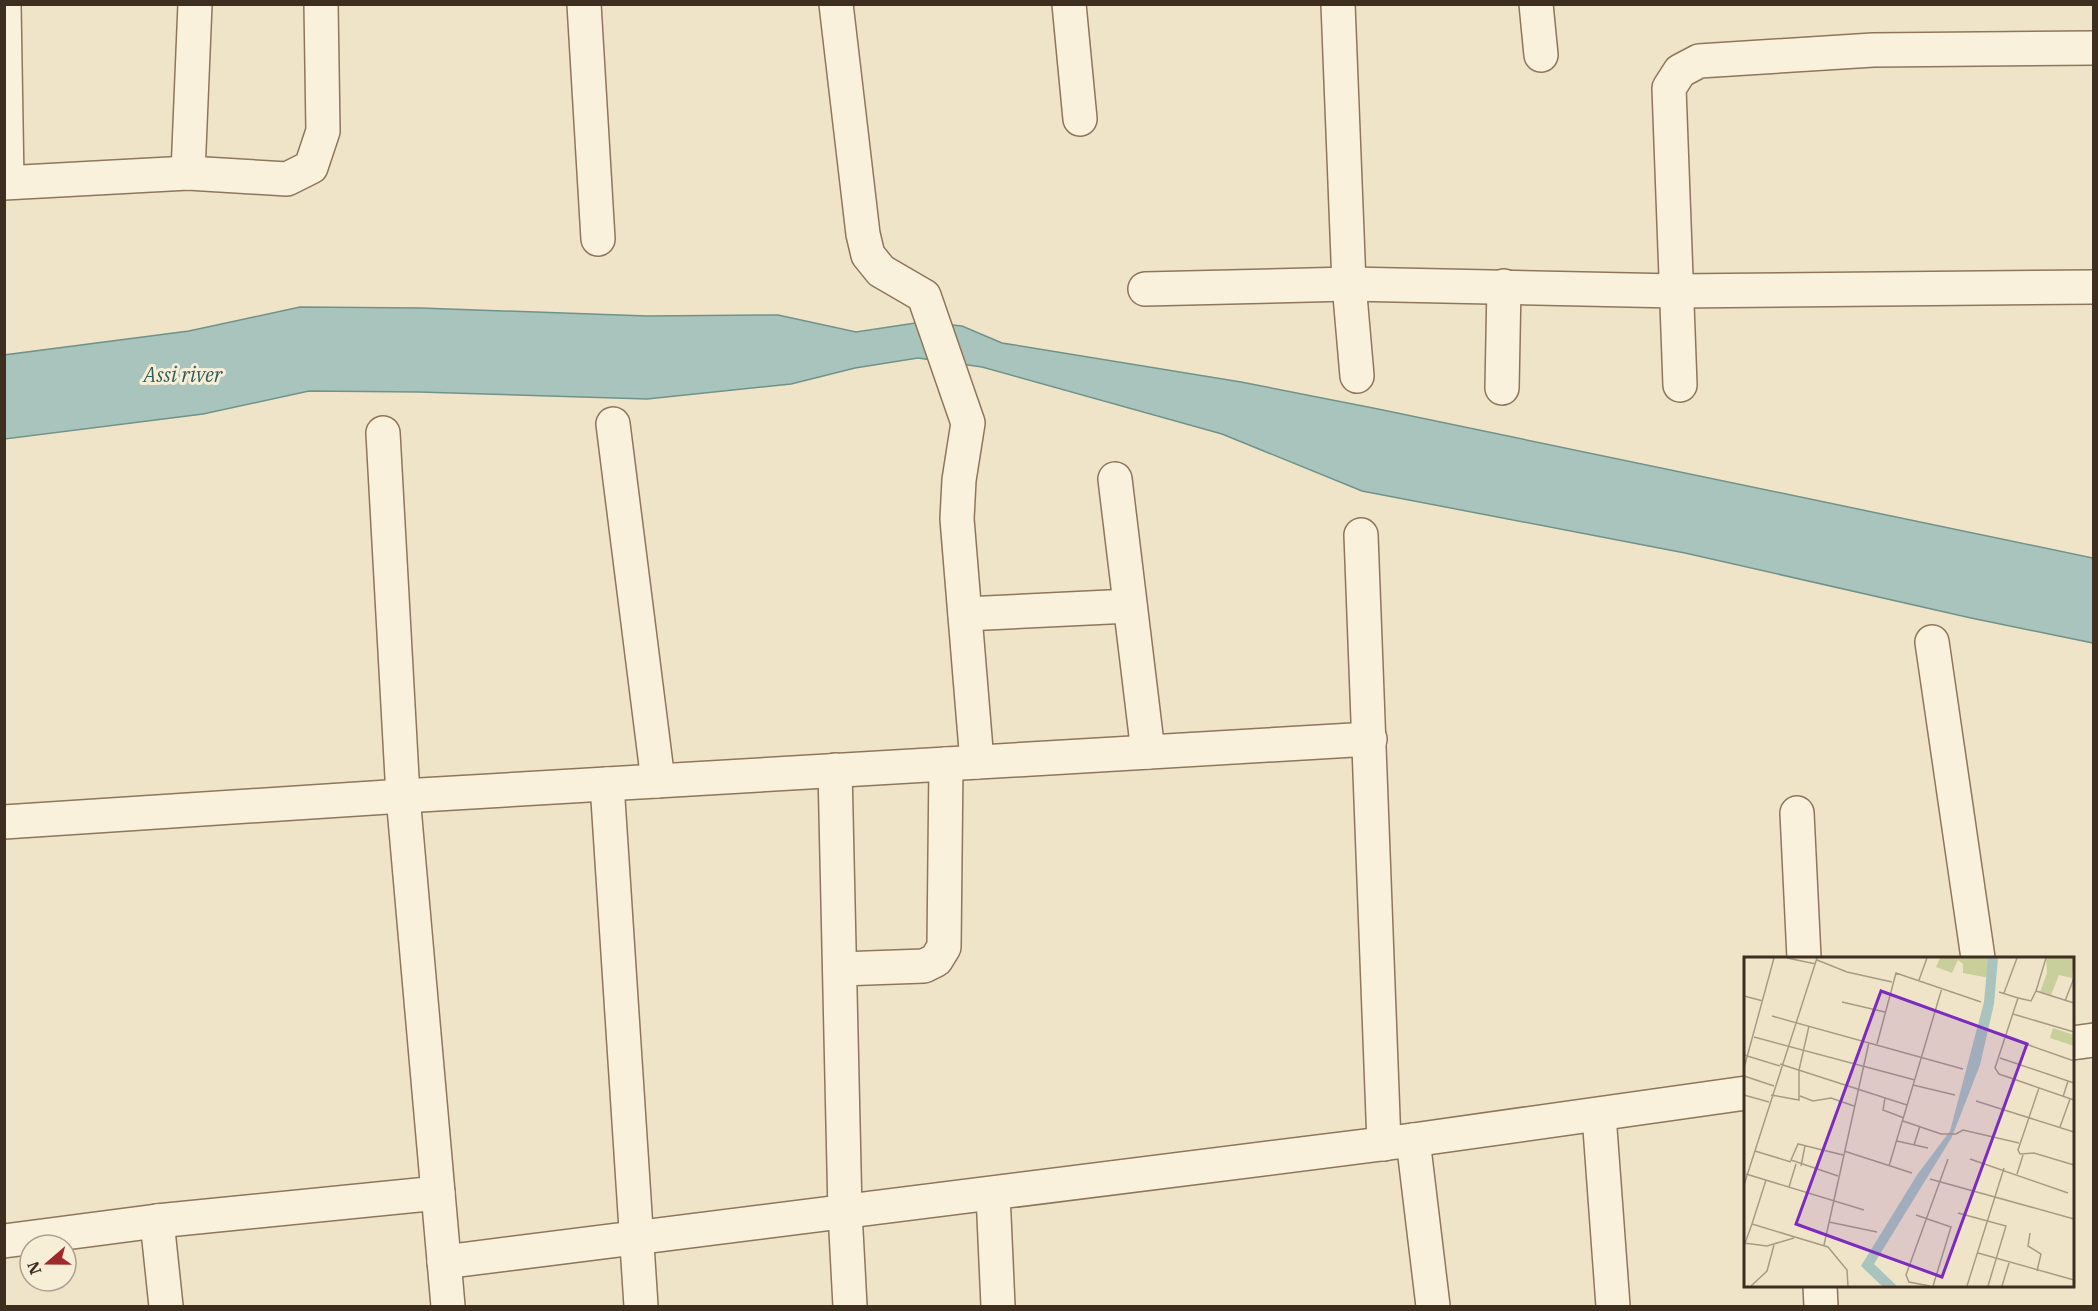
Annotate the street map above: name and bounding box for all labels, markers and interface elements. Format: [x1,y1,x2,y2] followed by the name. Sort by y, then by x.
[141,361,224,388] water label: Assi river
[1744,957,2074,1287] inset map
[18,1233,78,1293] north arrow
[22,1259,45,1277] text: N

